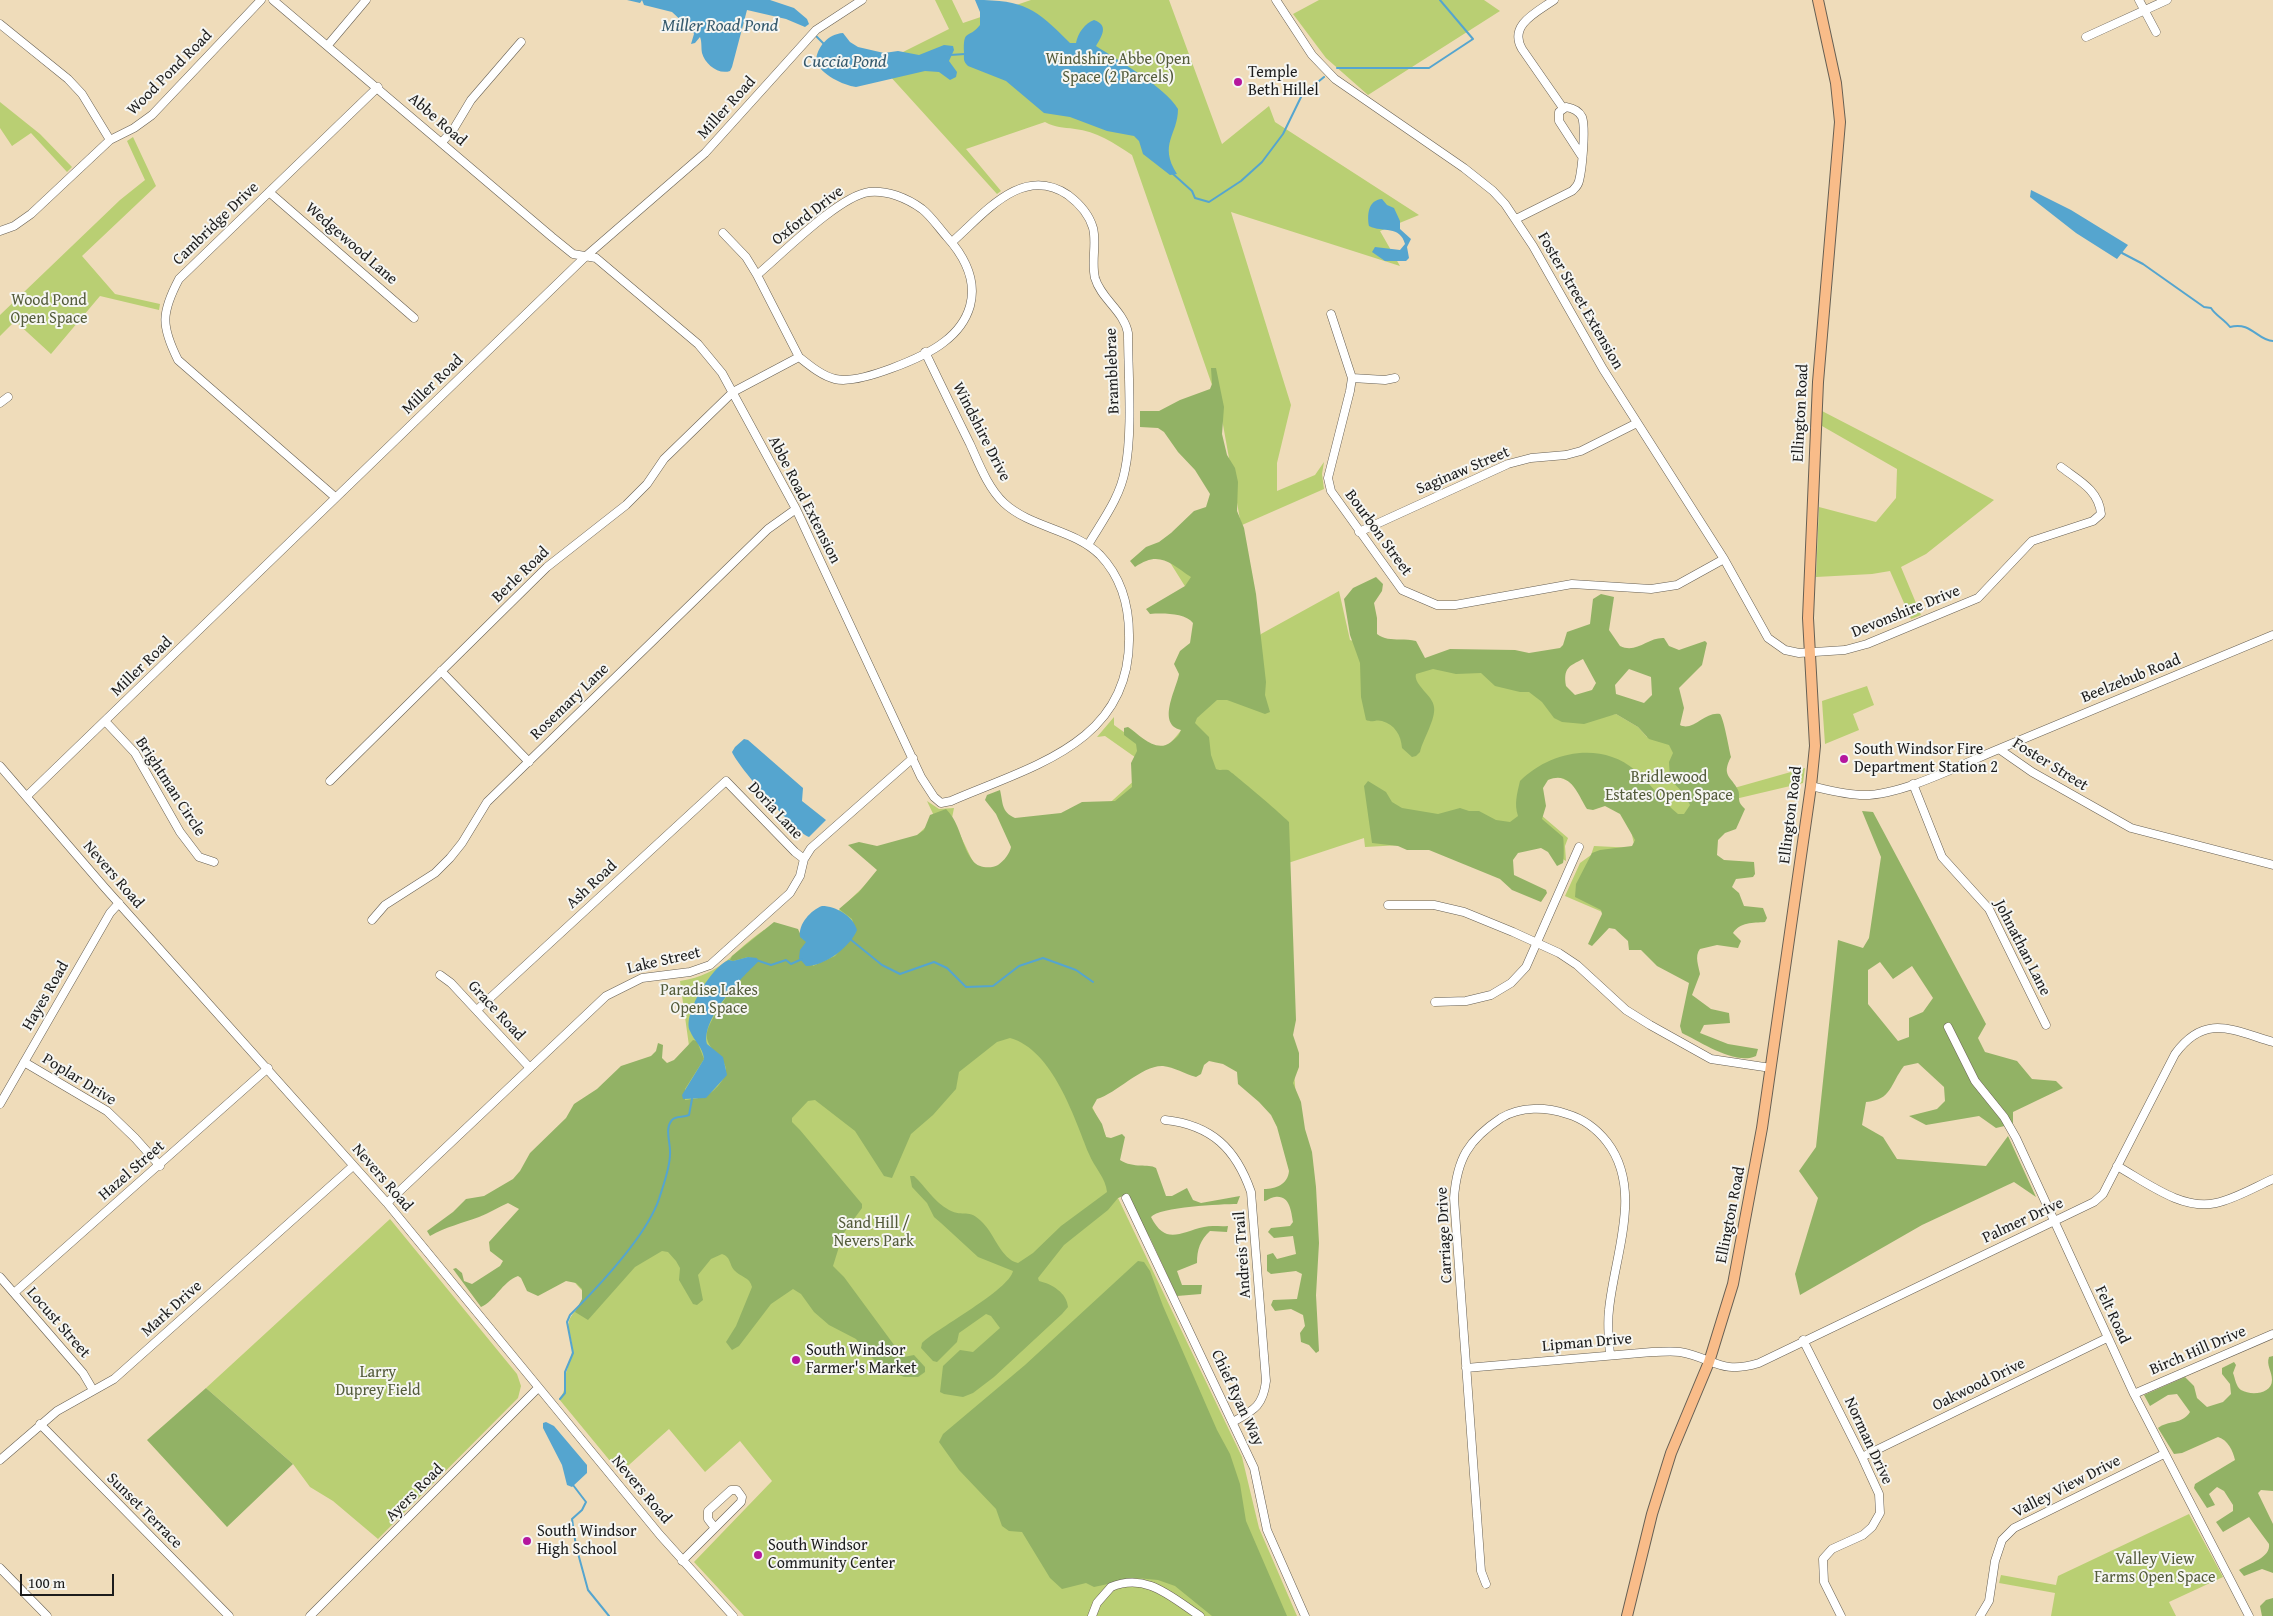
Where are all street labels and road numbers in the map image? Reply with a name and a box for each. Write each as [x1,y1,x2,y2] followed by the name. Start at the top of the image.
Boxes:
[123,26,217,120] street label: Wood Pond Road
[694,73,760,143] street label: Miller Road
[404,90,470,150] street label: Abbe Road
[169,178,263,270] street label: Cambridge Drive
[768,182,848,250] street label: Oxford Drive
[301,199,401,289] street label: Wedgewood Lane
[1533,229,1627,373] street label: Foster Street Extension
[1102,328,1124,414] street label: Bramblebrae
[398,351,468,419] street label: Miller Road
[1789,363,1813,463] street label: Ellington Road
[948,379,1014,485] street label: Windshire Drive
[764,433,844,567] street label: Abbe Road Extension
[1413,443,1513,499] street label: Saginaw Street
[1340,486,1416,580] street label: Bourbon Street
[488,543,554,607] street label: Berle Road
[1849,582,1963,642] street label: Devonshire Drive
[107,633,177,701] street label: Miller Road
[2079,650,2183,708] street label: Beelzebub Road
[527,660,613,744] street label: Rosemary Lane
[131,734,209,840] street label: Brightman Circle
[2009,734,2091,796] street label: Foster Street
[1775,765,1807,865] street label: Ellington Road
[743,778,807,844] street label: Doria Lane
[79,837,147,913] street label: Nevers Road
[563,857,621,913] street label: Ash Road
[1990,897,2054,999] street label: Johnathan Lane
[625,943,703,979] street label: Lake Street
[19,958,73,1034] street label: Hayes Road
[463,977,529,1045] street label: Grace Road
[39,1050,119,1110] street label: Poplar Drive
[95,1137,169,1205] street label: Hazel Street
[348,1140,416,1216] street label: Nevers Road
[1712,1165,1750,1265] street label: Ellington Road
[1433,1186,1457,1284] street label: Carriage Drive
[1979,1194,2067,1248] street label: Palmer Drive
[1230,1211,1256,1299] street label: Andreis Trail
[138,1277,206,1341] street label: Mark Drive
[2090,1283,2134,1347] street label: Felt Road
[22,1284,94,1362] street label: Locust Street
[2147,1322,2249,1380] street label: Birch Hill Drive
[1541,1330,1633,1356] street label: Lipman Drive
[1206,1347,1268,1449] street label: Chief Ryan Way
[1929,1354,2029,1416] street label: Oakwood Drive
[1839,1394,1897,1488] street label: Norman Drive
[607,1452,675,1528] street label: Nevers Road
[2010,1452,2124,1522] street label: Valley View Drive
[382,1460,448,1526] street label: Ayers Road
[102,1469,186,1553] street label: Sunset Terrace

